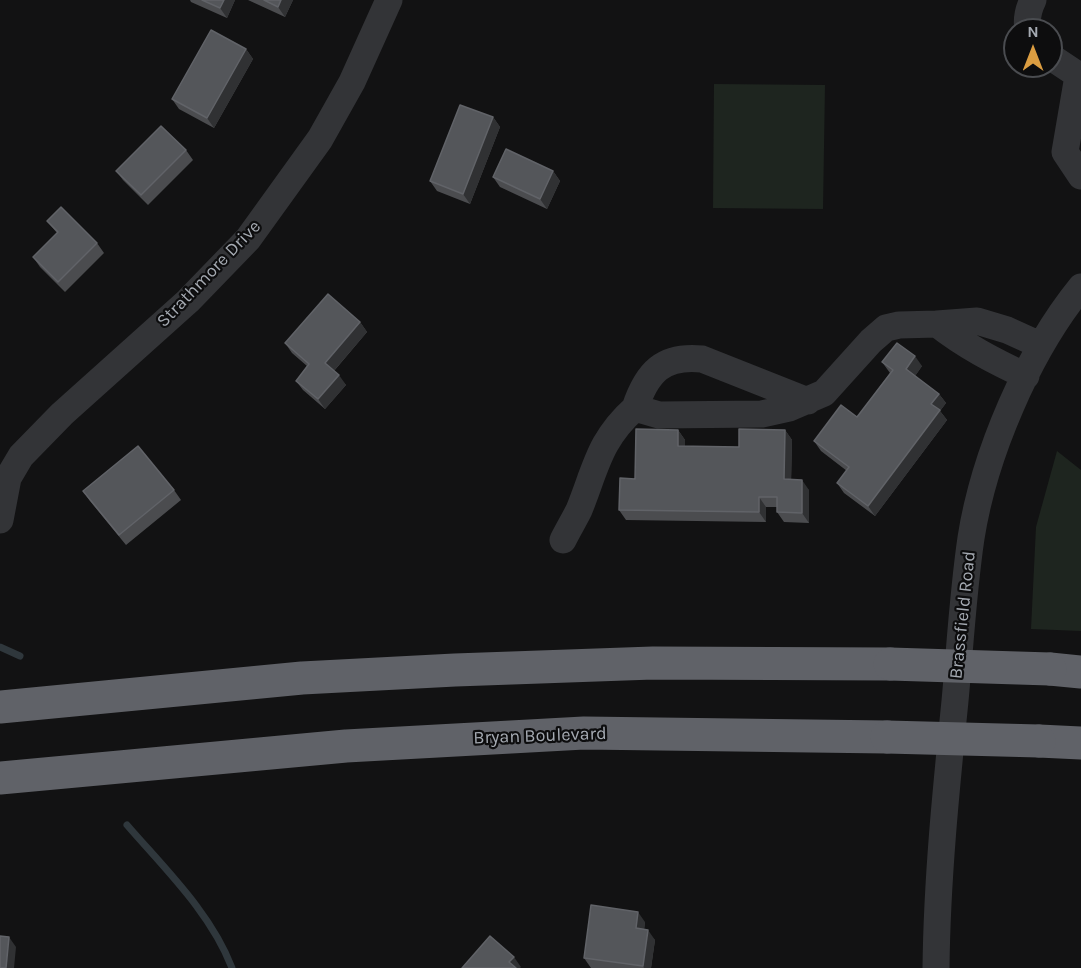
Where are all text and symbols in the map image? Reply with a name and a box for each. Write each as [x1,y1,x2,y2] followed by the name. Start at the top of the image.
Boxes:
[1003,18,1063,78] north arrow
[1027,22,1039,41] text: N
[152,216,266,332] street label: Strathmore Drive
[946,550,980,680] street label: Brassfield Road
[473,723,607,749] street label: Bryan Boulevard

